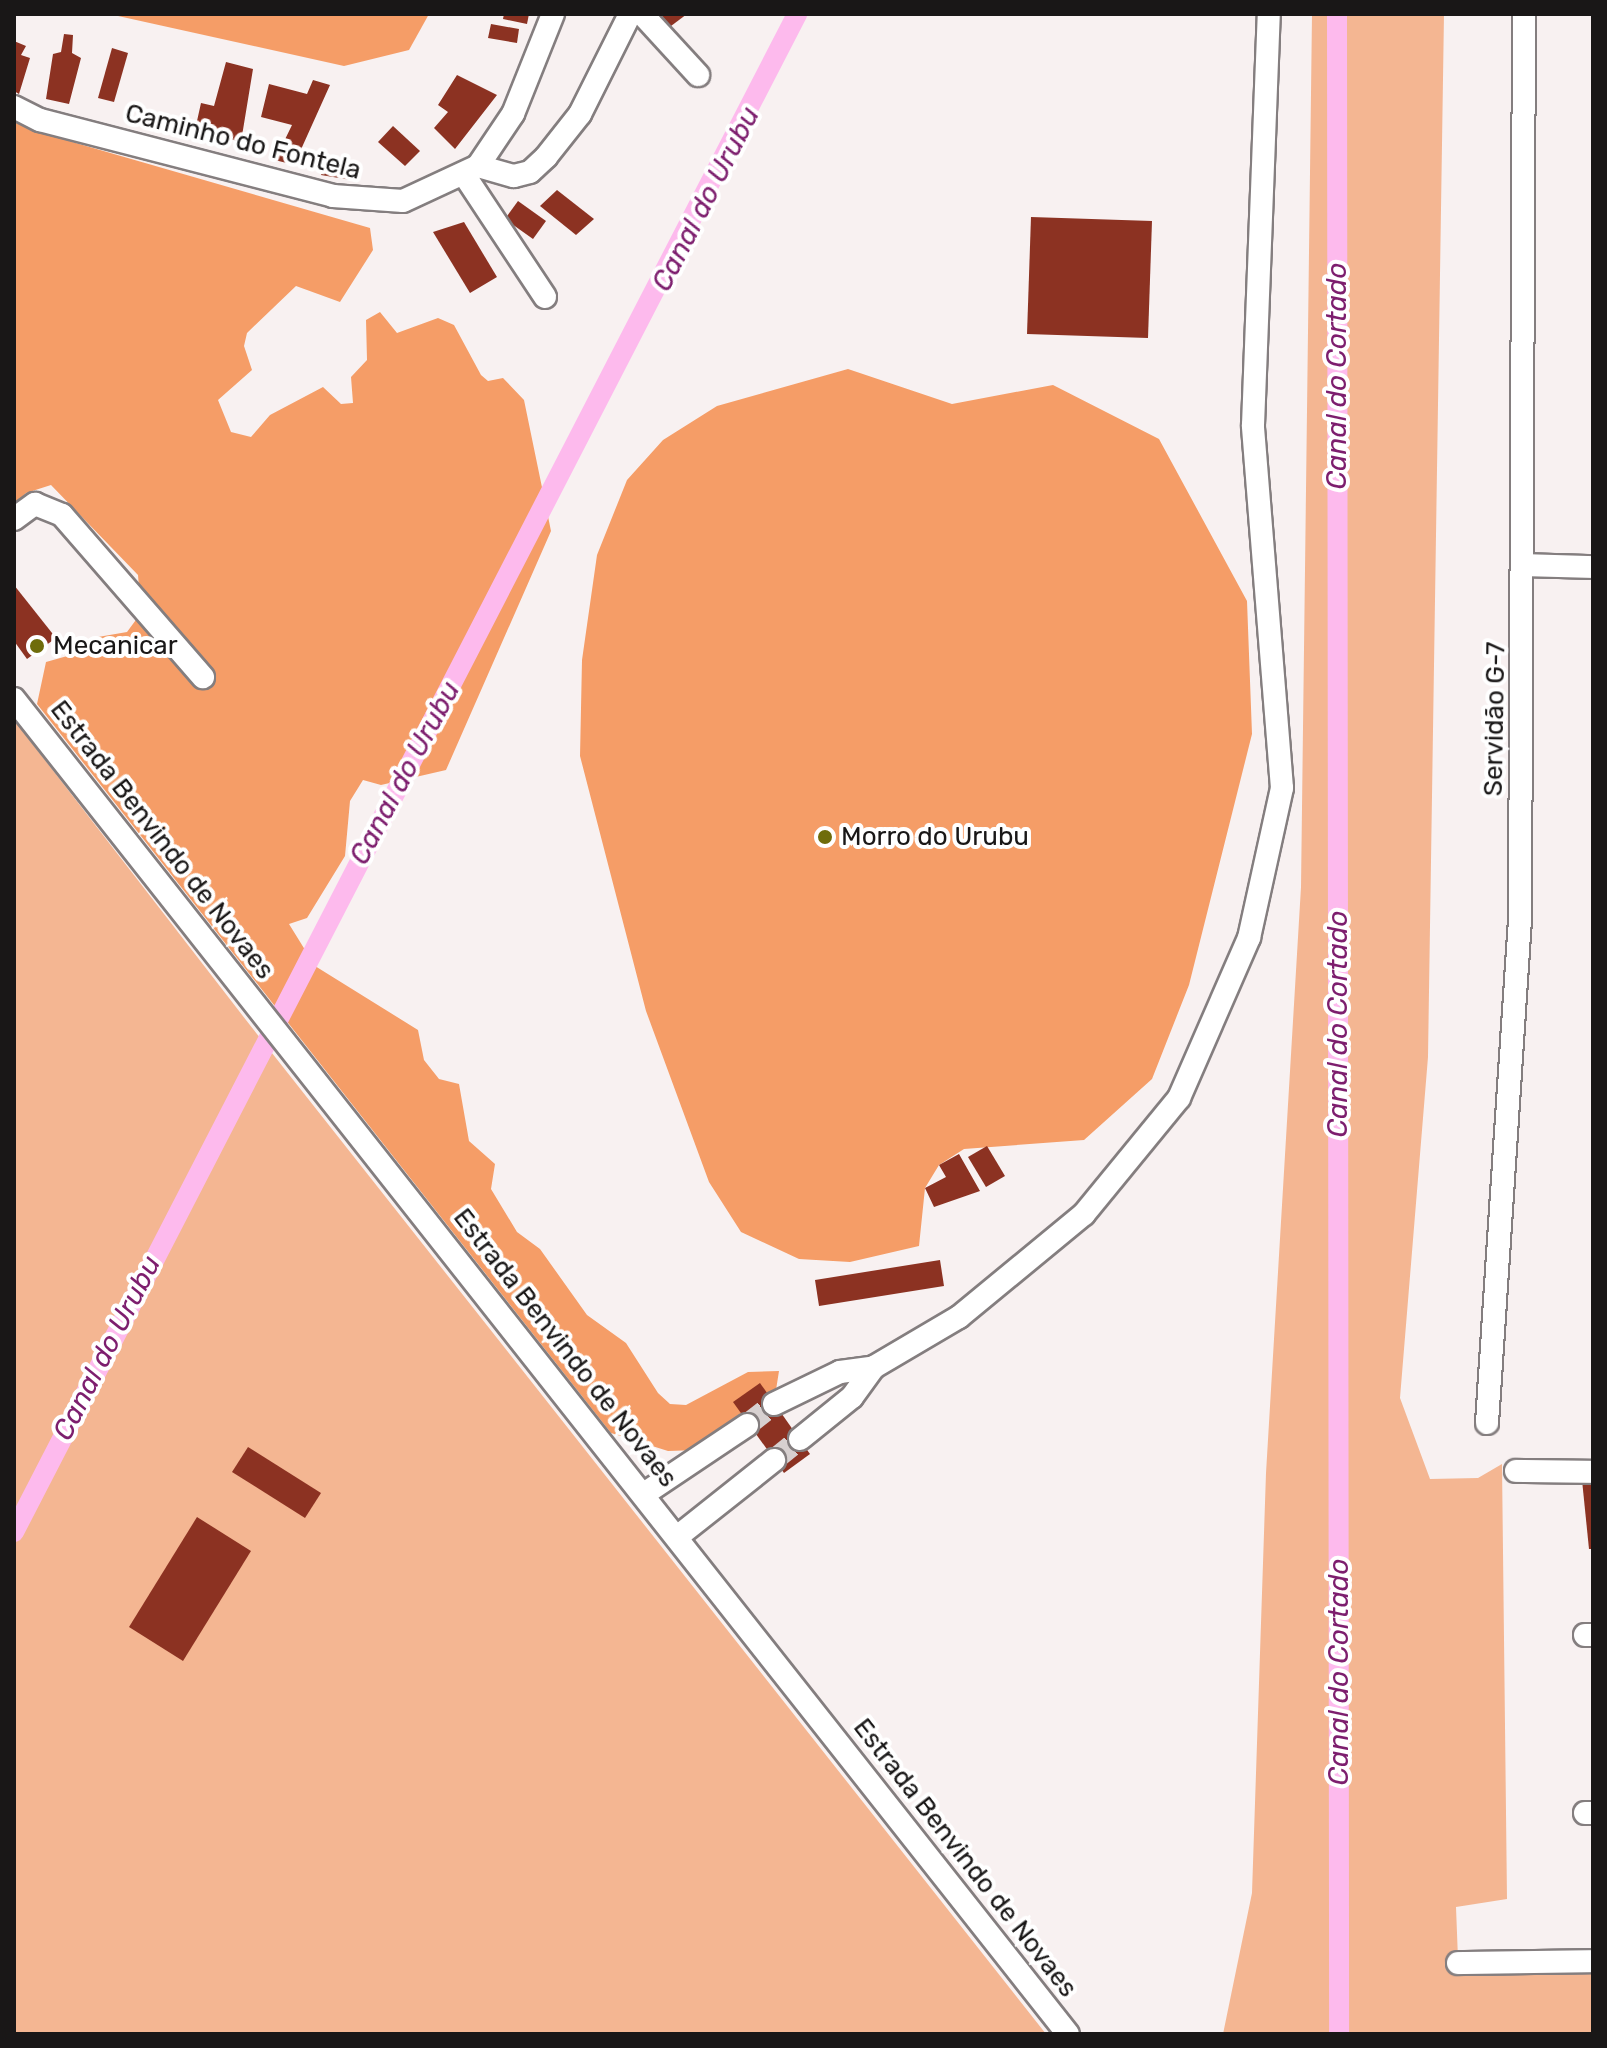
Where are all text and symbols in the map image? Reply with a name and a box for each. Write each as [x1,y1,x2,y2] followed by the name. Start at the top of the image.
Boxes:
[122,98,364,186] street label: Caminho do Fontela
[645,101,767,297] water label: Canal do Urubu
[1320,262,1354,490] water label: Canal do Cortado
[53,630,178,662] place label: Mecanicar
[28,637,46,655] marker: Mecanicar
[1478,641,1512,797] street label: Servidão G-7
[343,676,467,870] water label: Canal do Urubu
[44,695,280,985] street label: Estrada Benvindo de Novaes
[841,821,1029,853] place label: Morro do Urubu
[816,828,834,846] marker: Morro do Urubu
[1321,910,1355,1138] water label: Canal do Cortado
[447,1203,683,1493] street label: Estrada Benvindo de Novaes
[46,1250,168,1446] water label: Canal do Urubu
[1322,1558,1356,1786] water label: Canal do Cortado
[847,1713,1083,2003] street label: Estrada Benvindo de Novaes

